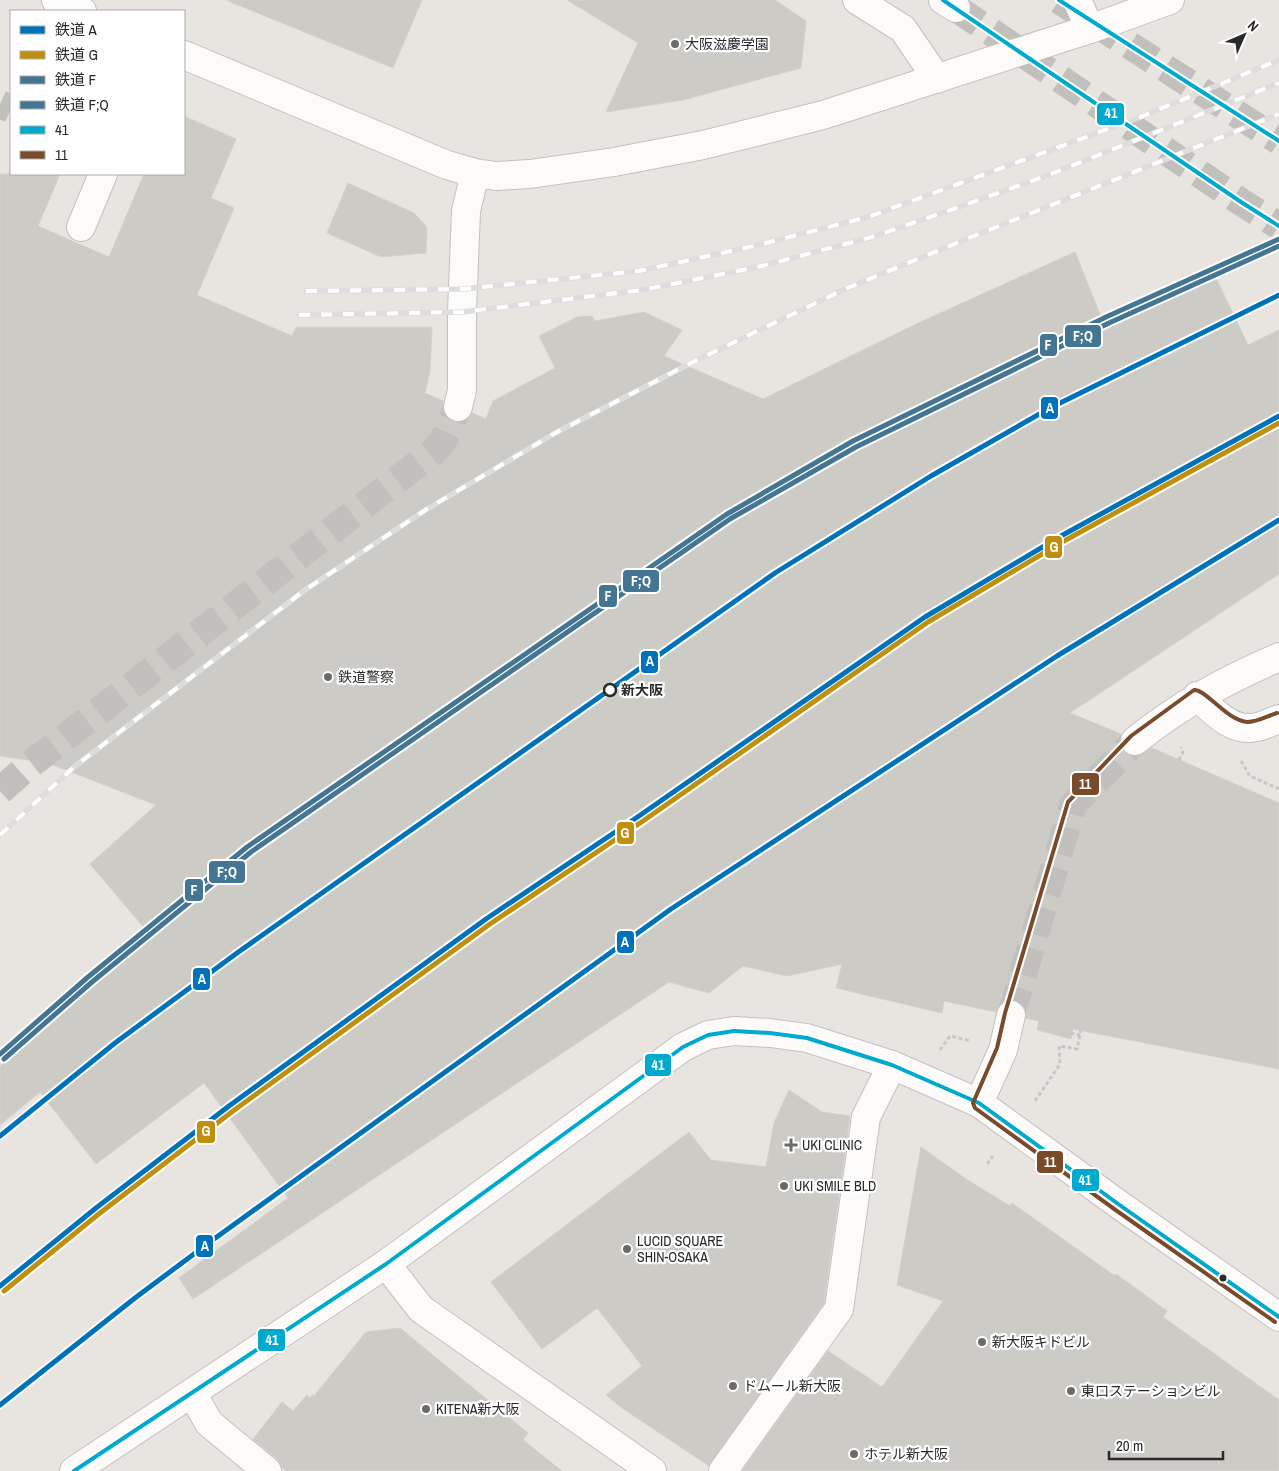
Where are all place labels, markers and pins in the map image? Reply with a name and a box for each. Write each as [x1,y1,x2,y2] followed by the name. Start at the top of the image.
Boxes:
[685,35,769,53] place label: 大阪滋慶学園
[669,38,681,50] marker: 大阪滋慶学園
[338,668,394,686] place label: 鉄道警察
[322,671,334,683] marker: 鉄道警察
[621,681,663,699] place label: 新大阪
[603,683,617,697] marker: 新大阪
[802,1136,862,1154] place label: UKI CLINIC
[784,1138,798,1152] marker: UKI CLINIC
[794,1177,876,1195] place label: UKI SMILE BLD
[778,1180,790,1192] marker: UKI SMILE BLD
[637,1232,723,1266] place label: LUCID SQUARE SHIN-OSAKA
[621,1243,633,1255] marker: LUCID SQUARE SHIN-OSAKA
[1218,1273,1228,1283] unlabelled marker
[992,1333,1090,1351] place label: 新大阪キドビル
[976,1336,988,1348] marker: 新大阪キドビル
[743,1377,841,1395] place label: ドムール新大阪
[727,1380,739,1392] marker: ドムール新大阪
[1081,1382,1221,1400] place label: 東口ステーションビル
[1065,1385,1077,1397] marker: 東口ステーションビル
[436,1400,519,1418] place label: KITENA新大阪
[420,1403,432,1415] marker: KITENA新大阪
[864,1445,948,1463] place label: ホテル新大阪
[848,1448,860,1460] marker: ホテル新大阪

